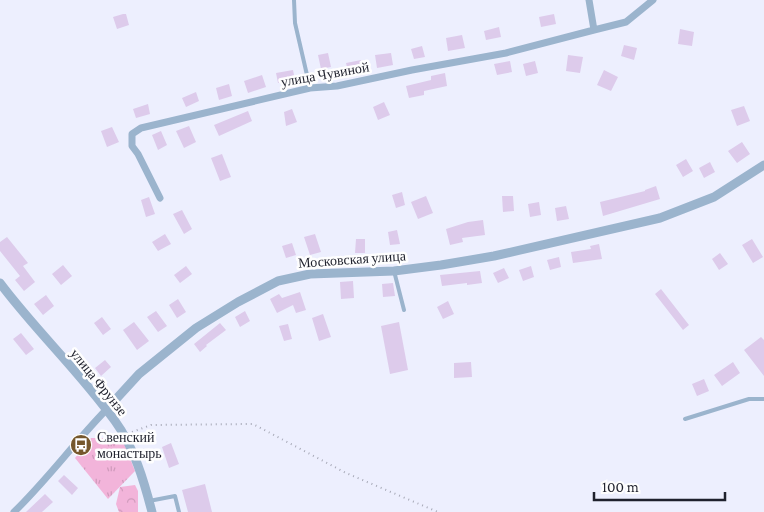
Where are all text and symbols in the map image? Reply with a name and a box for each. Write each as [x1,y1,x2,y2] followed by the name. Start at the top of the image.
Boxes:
[280,58,371,90] street label: улица Чувиной
[298,247,407,271] street label: Московская улица
[67,345,131,419] street label: улица Фрунзе
[97,429,162,461] place label: Свенский монастырь
[69,433,93,457] bus stop icon: Свенский монастырь
[594,470,725,502] scale bar
[602,479,639,495] text: 100 m

